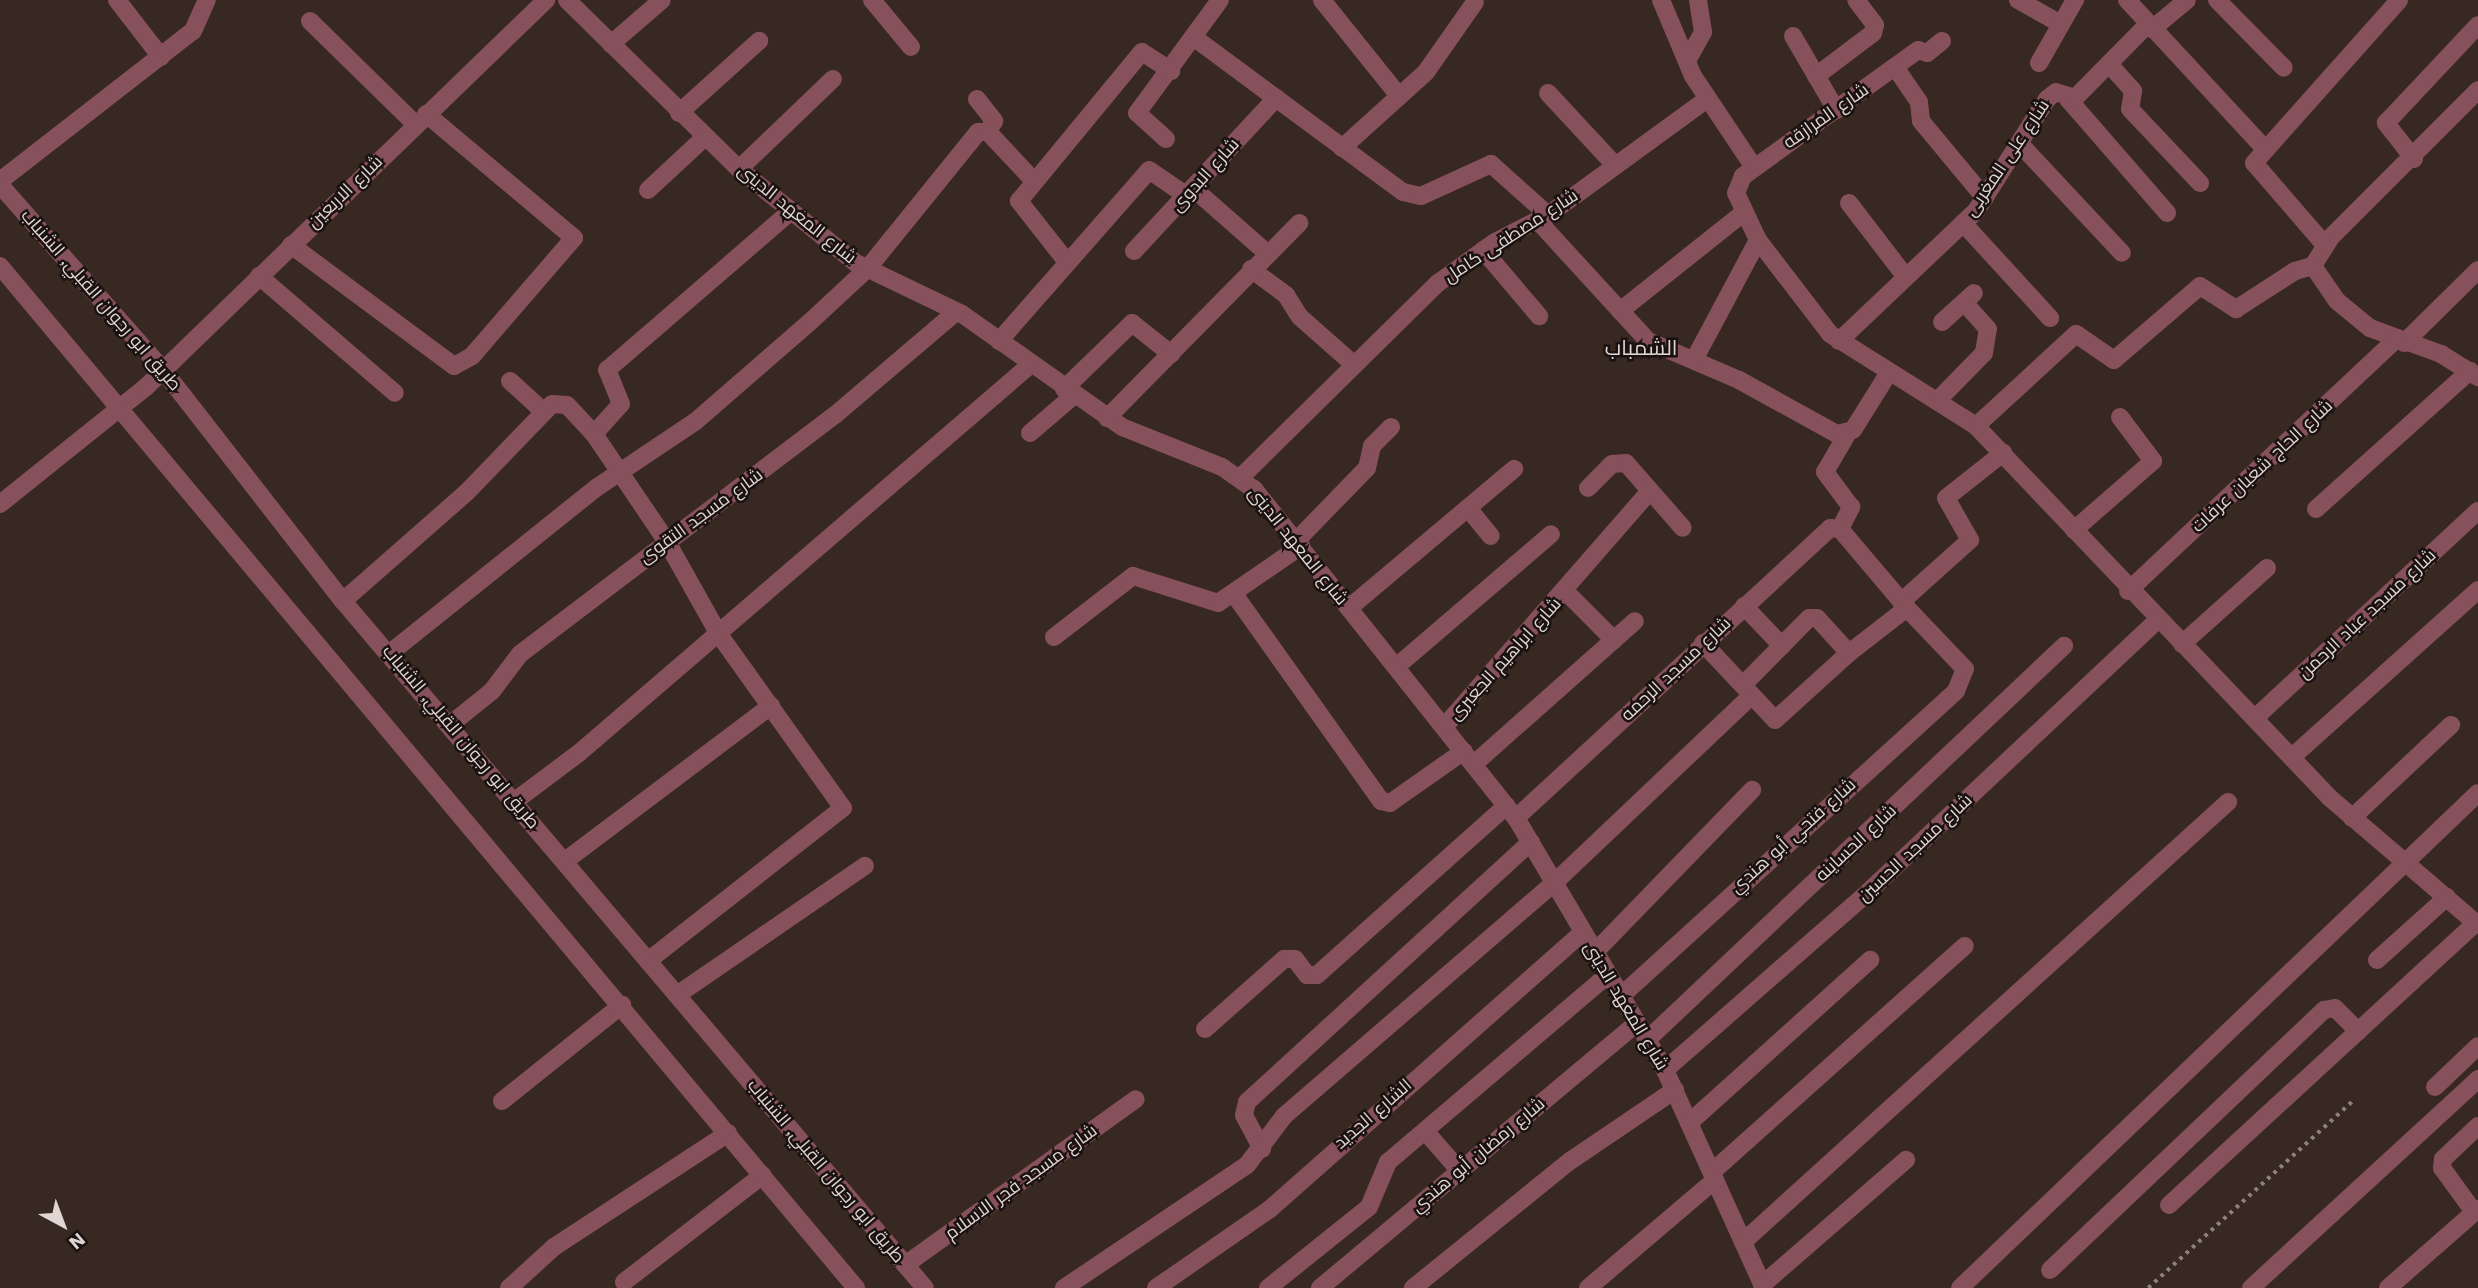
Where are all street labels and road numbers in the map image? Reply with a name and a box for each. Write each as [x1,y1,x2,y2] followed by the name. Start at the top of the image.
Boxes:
[1779,79,1873,153] street label: شارع المرازقه
[1960,95,2054,221] street label: شارع على المغربى
[1166,134,1244,216] street label: شارع البدوى
[303,151,387,233] street label: شارع الاربعين
[733,160,861,268] street label: شارع المعهد الدينى
[1440,185,1582,287] street label: شارع مصطفى كامل
[16,205,186,395] street label: طريق ابو رجوان القبلي, الشنباب
[2187,395,2337,537] street label: شارع الحاج شعبان عرفات
[635,464,767,568] street label: شارع مسجد التقوى
[1244,482,1352,610] street label: شارع المعهد الدينى
[2294,544,2440,684] street label: شارع مسجد عباد الرحمن
[1444,593,1566,725] street label: شارع ابراهيم الجعبرى
[1617,613,1735,725] street label: شارع مسجد الرحمه
[378,641,544,833] street label: طريق ابو رجوان القبلي, الشنباب
[1726,774,1860,898] street label: شارع فتحي أبو هندي
[1853,789,1977,907] street label: شارع مسجد الحسين
[1811,800,1901,886] street label: شارع الحساينه
[1579,938,1673,1074] street label: شارع المعهد الدينى
[1330,1074,1416,1154] street label: الشارع الجديد
[743,1075,909,1267] street label: طريق ابو رجوان القبلي, الشنباب
[1407,1093,1549,1217] street label: شارع رمضان أبو هندي
[941,1120,1101,1244] street label: شارع مسجد فجر الاسلام

